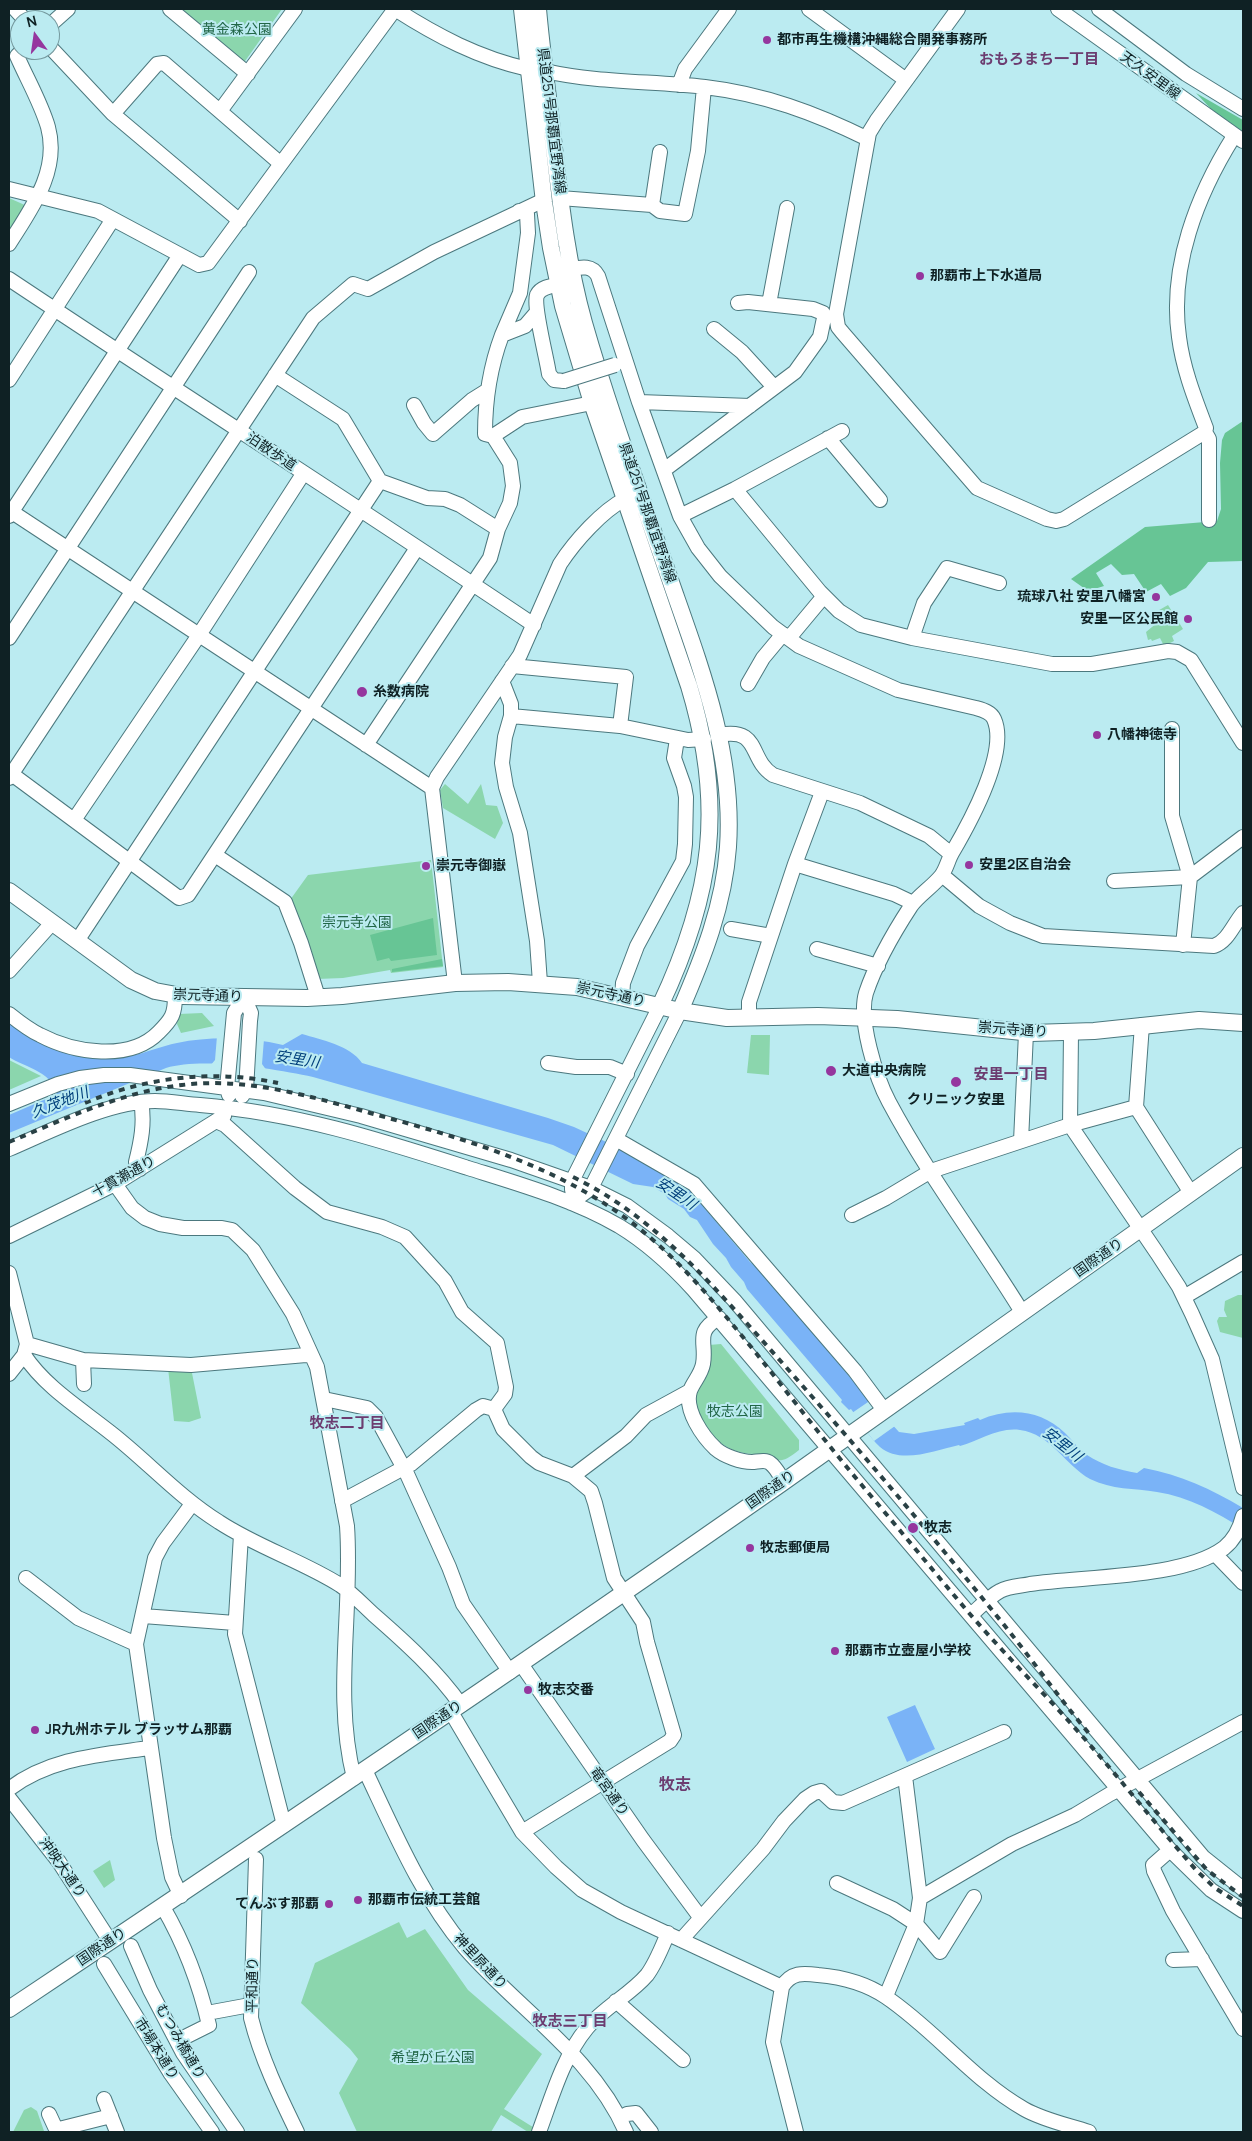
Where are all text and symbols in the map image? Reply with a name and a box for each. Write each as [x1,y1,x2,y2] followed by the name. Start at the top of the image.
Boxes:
[10,10,60,60] north arrow
[24,10,39,31] text: N
[202,22,272,38] park label: 黄金森公園
[777,32,987,48] place label: 都市再生機構沖縄総合開発事務所
[761,34,773,46] marker: 都市再生機構沖縄総合開発事務所
[534,47,568,195] street label: 県道251号那覇宜野湾線
[1117,49,1183,103] street label: 天久安里線
[979,51,1099,69] district label: おもろまち一丁目
[930,268,1042,284] place label: 那覇市上下水道局
[914,270,926,282] marker: 那覇市上下水道局
[243,429,299,475] street label: 泊散歩道
[615,441,679,585] street label: 県道251号那覇宜野湾線
[1017,589,1146,605] place label: 琉球八社 安里八幡宮
[1150,591,1162,603] marker: 琉球八社 安里八幡宮
[1080,611,1178,627] place label: 安里一区公民館
[1182,613,1194,625] marker: 安里一区公民館
[373,684,429,700] place label: 糸数病院
[355,685,369,699] marker: 糸数病院
[1107,727,1177,743] place label: 八幡神徳寺
[1091,729,1103,741] marker: 八幡神徳寺
[979,857,1071,873] place label: 安里2区自治会
[436,858,506,874] place label: 崇元寺御嶽
[963,859,975,871] marker: 安里2区自治会
[420,860,432,872] marker: 崇元寺御嶽
[322,915,392,931] park label: 崇元寺公園
[575,980,647,1010] street label: 崇元寺通り
[173,986,243,1006] street label: 崇元寺通り
[977,1019,1049,1041] street label: 崇元寺通り
[273,1048,321,1072] water label: 安里川
[842,1063,926,1079] place label: 大道中央病院
[824,1064,838,1078] marker: 大道中央病院
[974,1066,1048,1084] district label: 安里一丁目
[949,1075,963,1089] marker: クリニック安里
[29,1084,91,1122] water label: 久茂地川
[907,1092,1005,1108] place label: クリニック安里
[89,1153,159,1201] street label: 十貫瀬通り
[652,1174,700,1214] water label: 安里川
[1071,1235,1127,1281] street label: 国際通り
[707,1404,763,1420] park label: 牧志公園
[310,1415,384,1433] district label: 牧志二丁目
[1039,1424,1085,1466] water label: 安里川
[743,1467,799,1513] street label: 国際通り
[924,1520,952,1536] place label: 牧志
[906,1521,920,1535] marker: 牧志
[760,1540,830,1556] place label: 牧志郵便局
[744,1542,756,1554] marker: 牧志郵便局
[845,1643,971,1659] place label: 那覇市立壺屋小学校
[829,1645,841,1657] marker: 那覇市立壺屋小学校
[538,1682,594,1698] place label: 牧志交番
[522,1684,534,1696] marker: 牧志交番
[410,1697,466,1743] street label: 国際通り
[45,1722,232,1738] place label: JR九州ホテル ブラッサム那覇
[29,1724,41,1736] marker: JR九州ホテル ブラッサム那覇
[586,1764,632,1820] street label: 竜宮通り
[659,1776,691,1796] district label: 牧志
[35,1835,89,1901] street label: 沖映大通り
[368,1892,480,1908] place label: 那覇市伝統工芸館
[352,1894,364,1906] marker: 那覇市伝統工芸館
[235,1896,319,1912] place label: てんぶす那覇
[323,1898,335,1910] marker: てんぶす那覇
[74,1924,130,1970] street label: 国際通り
[450,1931,510,1993] street label: 神里原通り
[244,1957,262,2013] street label: 平和通り
[152,2001,208,2083] street label: むつみ橋通り
[533,2013,607,2031] district label: 牧志三丁目
[130,2015,182,2083] street label: 市場本通り
[391,2050,475,2066] park label: 希望が丘公園

